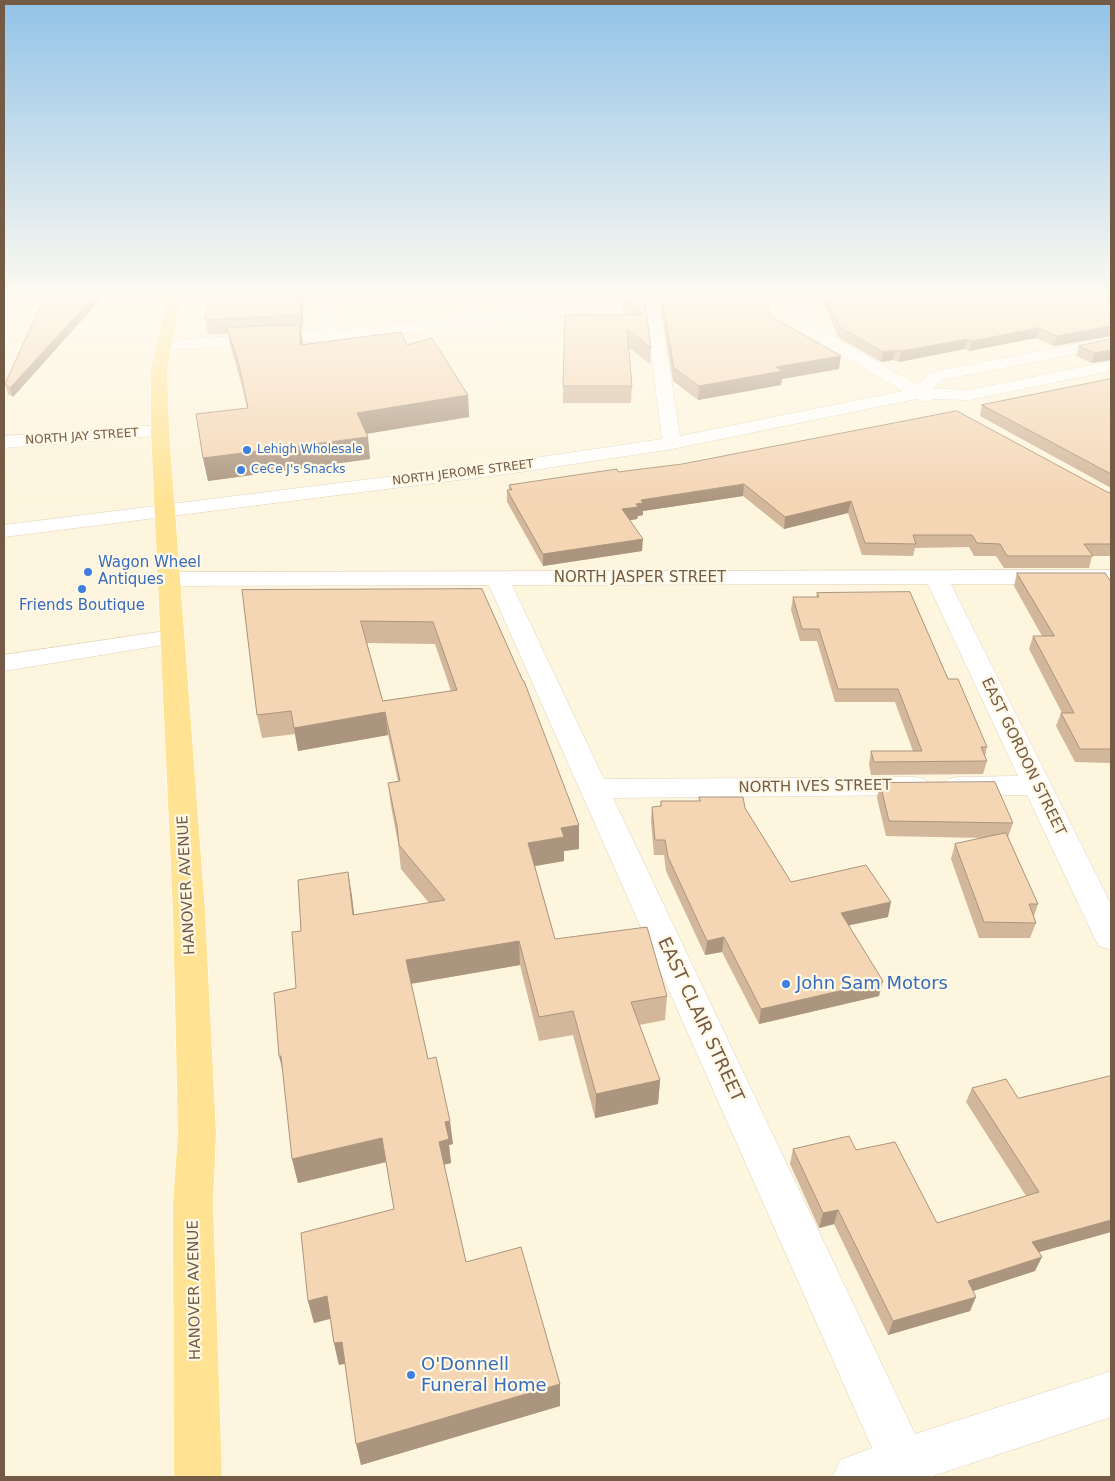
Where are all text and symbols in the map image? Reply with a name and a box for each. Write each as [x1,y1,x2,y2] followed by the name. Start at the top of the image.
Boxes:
[25,426,139,448] street label: NORTH JAY STREET
[257,443,363,457] place label: Lehigh Wholesale
[241,444,253,456] marker: Lehigh Wholesale
[391,457,535,489] street label: NORTH JEROME STREET
[251,463,346,477] place label: CeCe J's Snacks
[235,464,247,476] marker: CeCe J's Snacks
[98,554,201,589] place label: Wagon Wheel Antiques
[82,566,94,578] marker: Wagon Wheel Antiques
[554,569,726,587] street label: NORTH JASPER STREET
[76,583,88,595] marker: Friends Boutique
[19,597,145,615] place label: Friends Boutique
[977,675,1069,839] street label: EAST GORDON STREET
[738,777,892,797] street label: NORTH IVES STREET
[174,815,200,955] street label: HANOVER AVENUE
[652,934,748,1106] street label: EAST CLAIR STREET
[796,973,948,995] place label: John Sam Motors
[780,978,792,990] marker: John Sam Motors
[185,1220,205,1360] street label: HANOVER AVENUE
[421,1354,547,1396] place label: O'Donnell Funeral Home
[405,1369,417,1381] marker: O'Donnell Funeral Home

